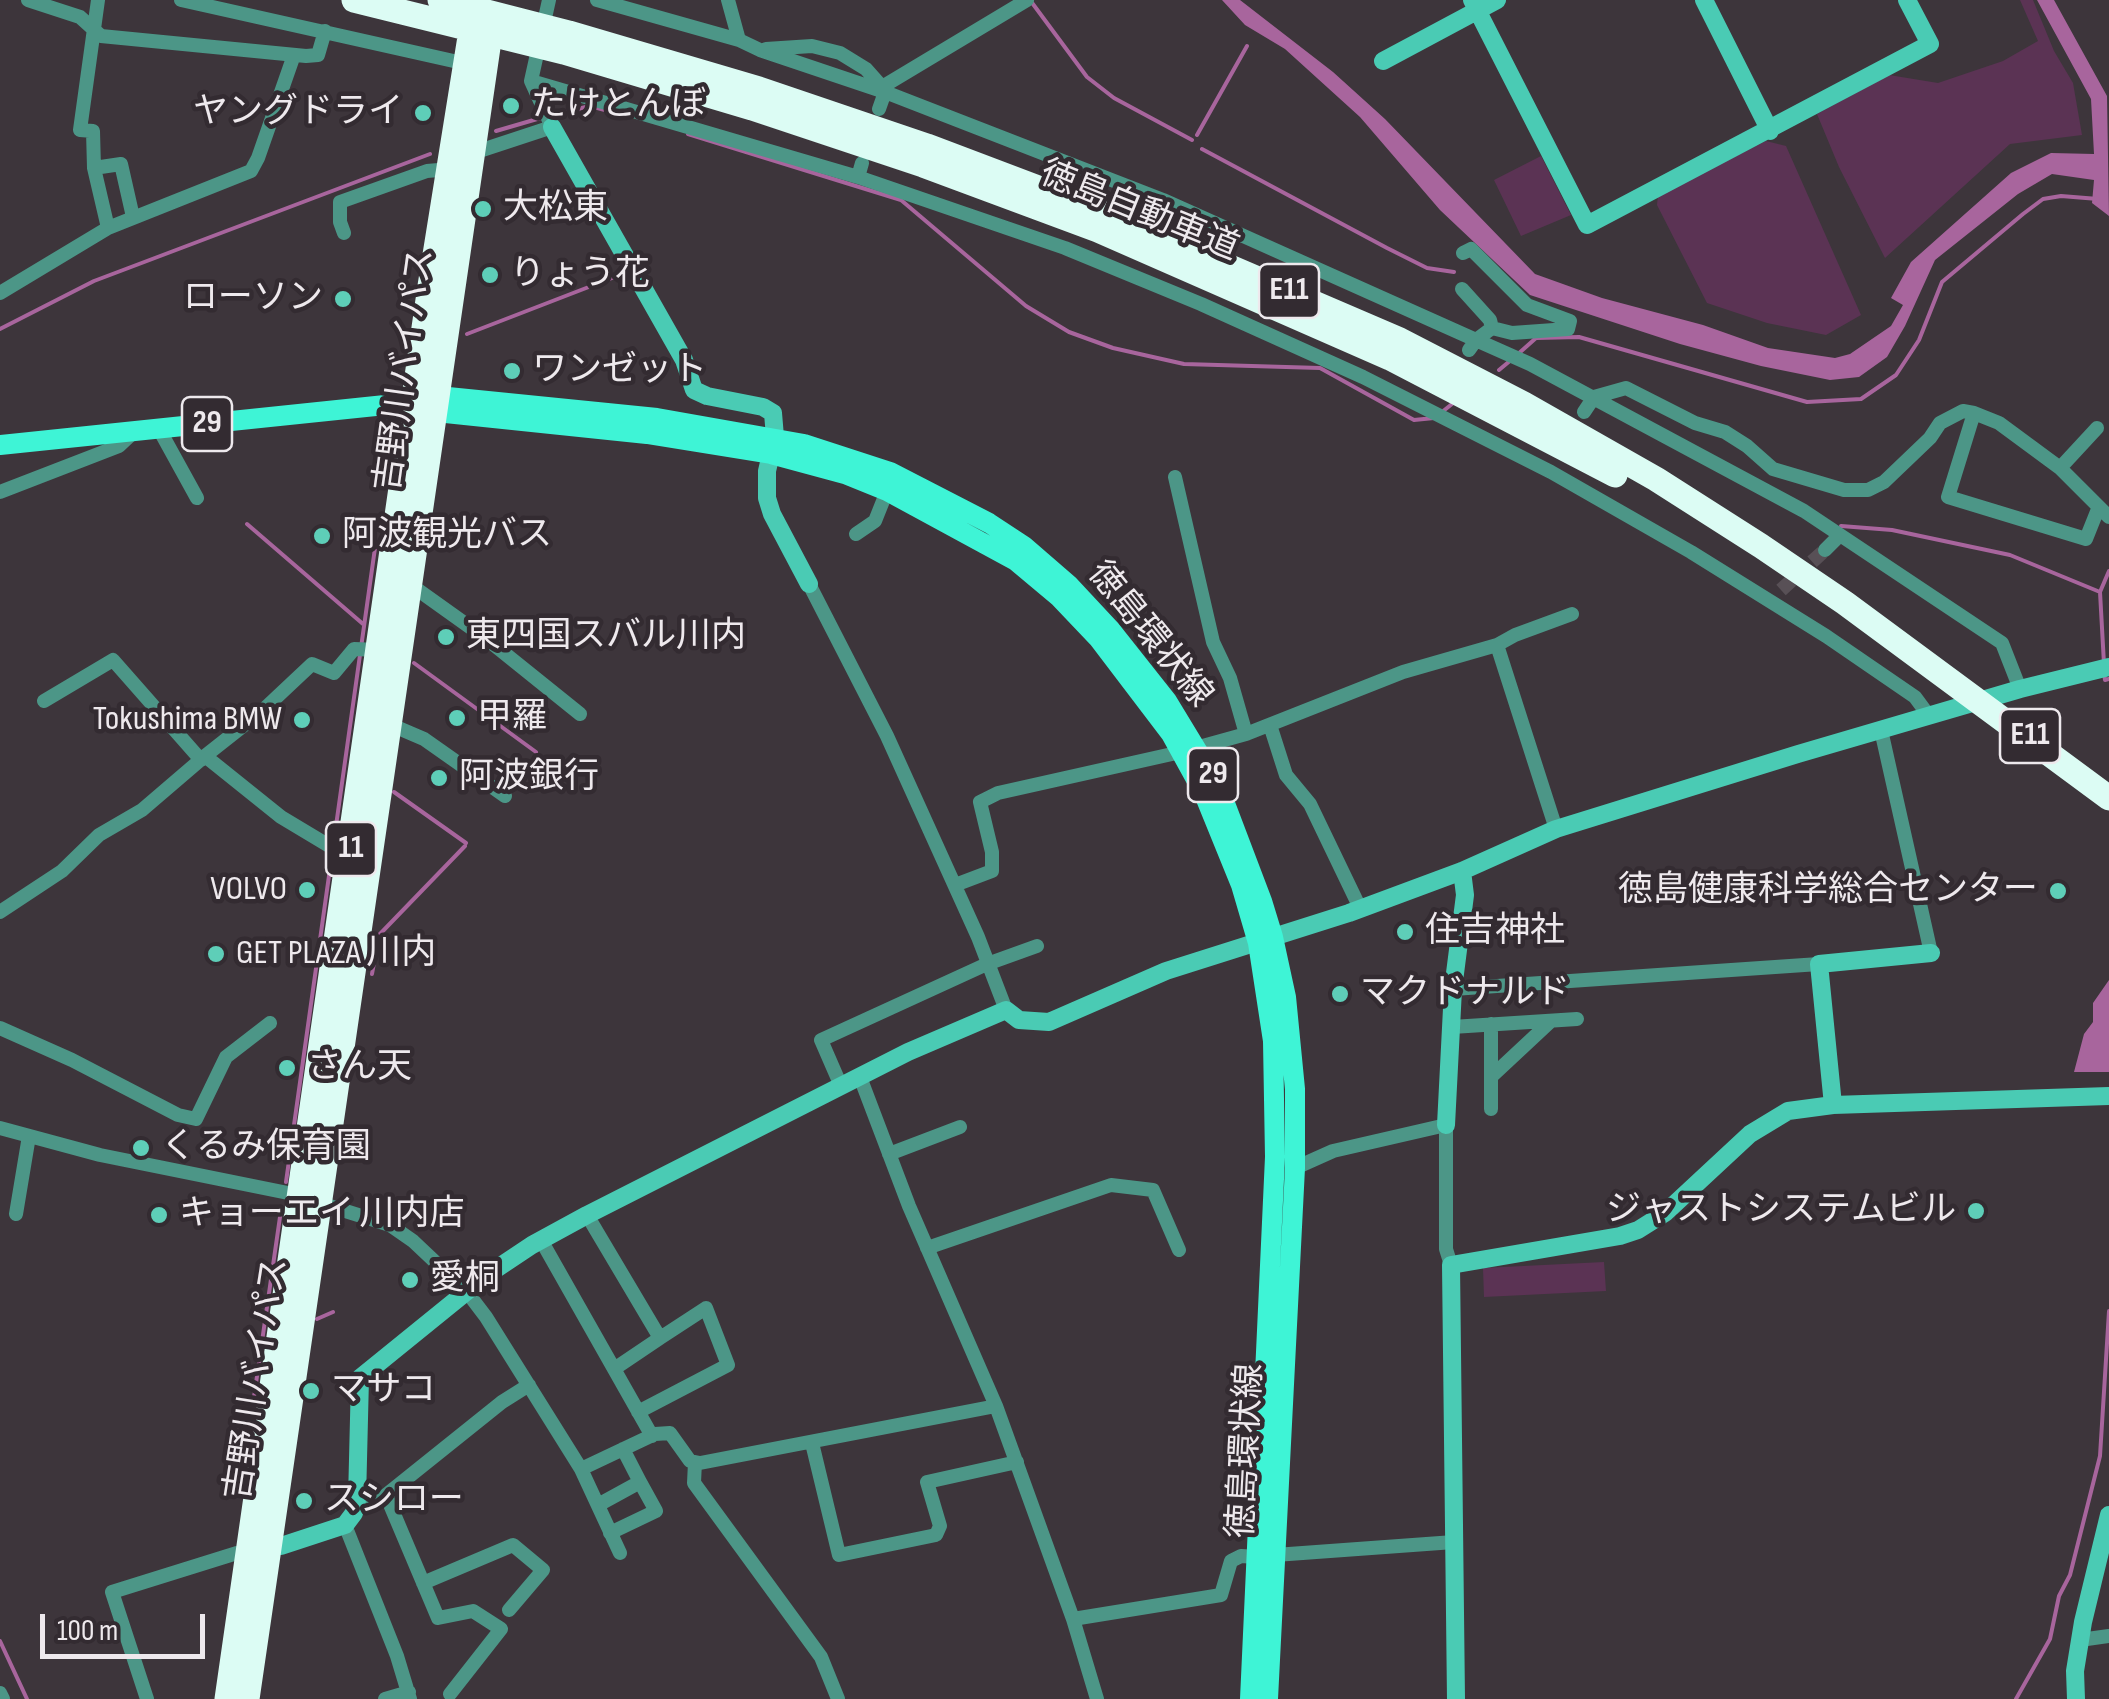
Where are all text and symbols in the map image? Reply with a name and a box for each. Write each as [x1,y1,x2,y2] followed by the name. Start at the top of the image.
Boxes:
[531,85,706,127] place label: たけとんぼ
[193,92,403,134] place label: ヤングドライ
[500,95,522,117] marker: たけとんぼ
[412,102,434,124] marker: ヤングドライ
[1034,153,1244,271] street label: 徳島自動車道
[503,188,608,230] place label: 大松東
[472,198,494,220] marker: 大松東
[368,246,444,494] street label: 吉野川バイパス
[510,254,650,296] place label: りょう花
[479,264,501,286] marker: りょう花
[1259,264,1319,318] road number: E11
[183,278,323,320] place label: ローソン
[332,288,354,310] marker: ローソン
[532,350,707,392] place label: ワンゼット
[501,360,523,382] marker: ワンゼット
[182,397,232,451] road number: 29
[342,515,552,557] place label: 阿波観光バス
[311,525,333,547] marker: 阿波観光バス
[1078,554,1220,716] street label: 徳島環状線
[466,616,746,658] place label: 東四国スバル川内
[435,626,457,648] marker: 東四国スバル川内
[477,697,547,739] place label: 甲羅
[93,699,282,741] place label: Tokushima BMW
[446,707,468,729] marker: 甲羅
[291,709,313,731] marker: Tokushima BMW
[2000,709,2060,763] road number: E11
[1188,748,1238,802] road number: 29
[459,757,599,799] place label: 阿波銀行
[428,767,450,789] marker: 阿波銀行
[326,822,376,876] road number: 11
[210,869,287,911] place label: VOLVO
[1618,870,2038,912] place label: 徳島健康科学総合センター
[296,879,318,901] marker: VOLVO
[2047,880,2069,902] marker: 徳島健康科学総合センター
[1425,911,1565,953] place label: 住吉神社
[1394,921,1416,943] marker: 住吉神社
[236,933,436,975] place label: GET PLAZA 川内
[205,943,227,965] marker: GET PLAZA 川内
[1360,973,1570,1015] place label: マクドナルド
[1329,983,1351,1005] marker: マクドナルド
[307,1047,412,1089] place label: さん天
[276,1057,298,1079] marker: さん天
[161,1127,371,1169] place label: くるみ保育園
[130,1137,152,1159] marker: くるみ保育園
[1606,1190,1956,1232] place label: ジャストシステムビル
[179,1194,465,1236] place label: キョーエイ 川内店
[1965,1200,1987,1222] marker: ジャストシステムビル
[148,1204,170,1226] marker: キョーエイ 川内店
[218,1255,298,1503] street label: 吉野川バイパス
[430,1259,500,1301] place label: 愛桐
[399,1269,421,1291] marker: 愛桐
[1221,1363,1273,1539] street label: 徳島環状線
[331,1370,436,1412] place label: マサコ
[300,1380,322,1402] marker: マサコ
[324,1480,464,1522] place label: スシロー
[293,1490,315,1512] marker: スシロー
[45,1594,210,1656] scale bar
[57,1613,118,1649] text: 100 m

